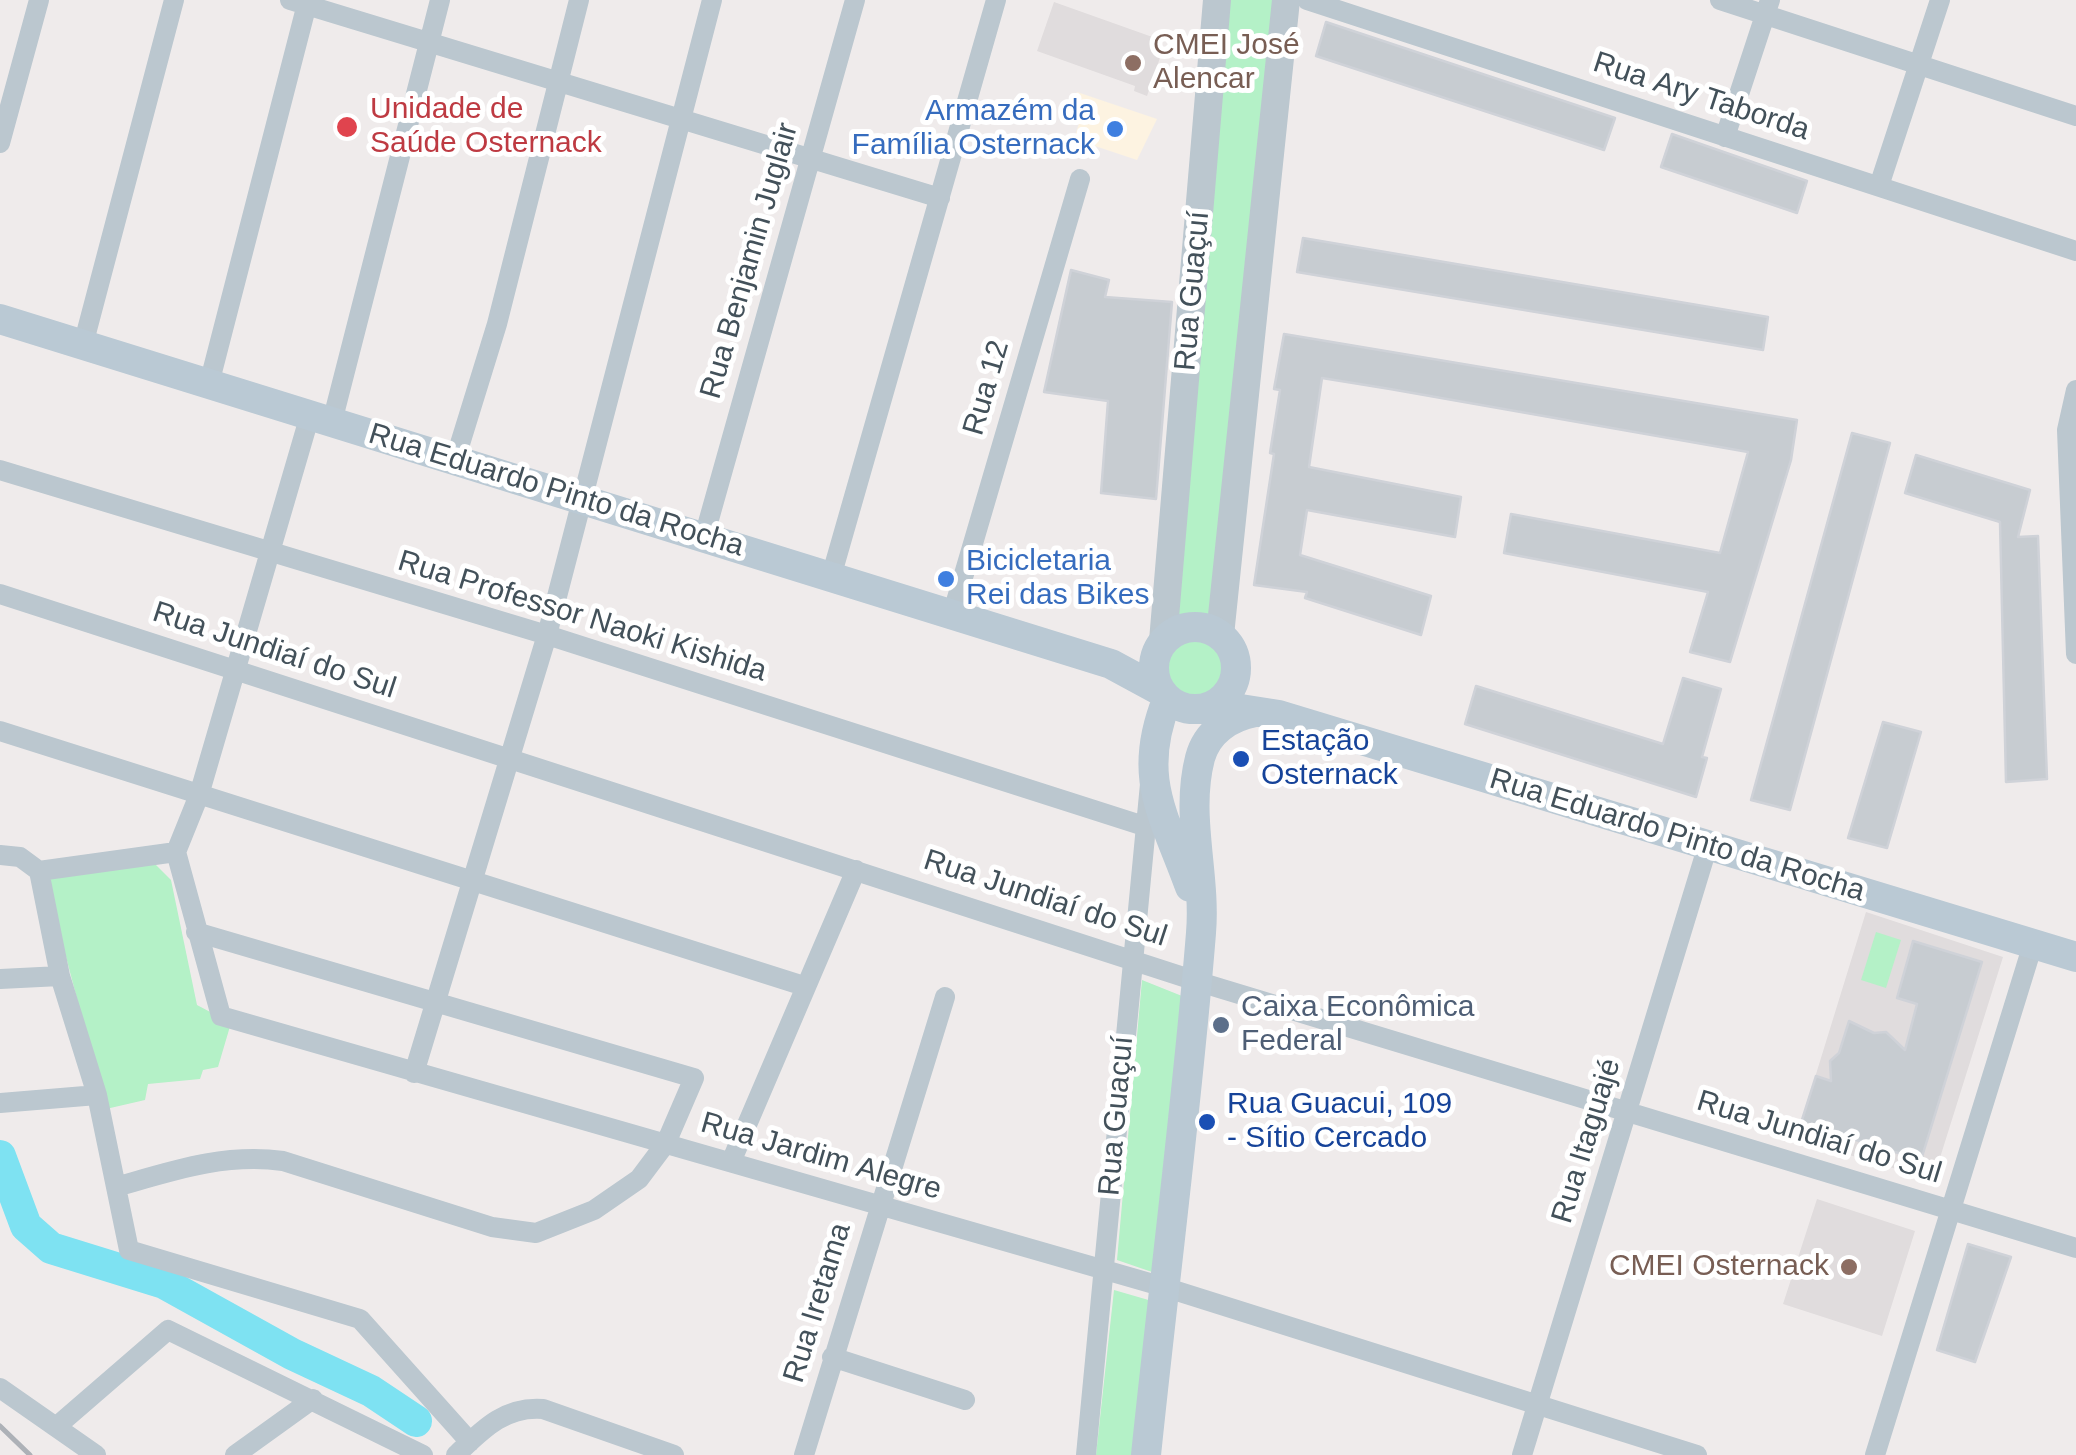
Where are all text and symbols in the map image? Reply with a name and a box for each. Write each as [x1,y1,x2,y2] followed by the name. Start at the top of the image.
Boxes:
[1153,28,1300,98] place label: CMEI José Alencar
[1588,45,1814,149] street label: Rua Ary Taborda
[1122,52,1144,74] marker: CMEI José Alencar
[370,92,602,162] place label: Unidade de Saúde Osternack
[852,94,1095,164] place label: Armazém da Família Osternack
[334,114,360,140] marker: Unidade de Saúde Osternack
[1104,118,1126,140] marker: Armazém da Família Osternack
[693,119,807,403] street label: Rua Benjamin Juglair
[1168,210,1218,372] street label: Rua Guaçuí
[956,337,1018,439] street label: Rua 12
[364,417,748,565] street label: Rua Eduardo Pinto da Rocha
[393,544,771,690] street label: Rua Professor Naoki Kishida
[966,544,1149,614] place label: Bicicletaria Rei das Bikes
[935,568,957,590] marker: Bicicletaria Rei das Bikes
[148,595,400,707] street label: Rua Jundiaí do Sul
[1261,724,1398,794] place label: Estação Osternack
[1230,748,1252,770] marker: Estação Osternack
[1485,762,1869,910] street label: Rua Eduardo Pinto da Rocha
[919,843,1171,955] street label: Rua Jundiaí do Sul
[1241,990,1474,1060] place label: Caixa Econômica Federal
[1210,1014,1232,1036] marker: Caixa Econômica Federal
[1092,1035,1142,1197] street label: Rua Guaçuí
[1545,1054,1629,1228] street label: Rua Itaguajé
[1693,1084,1945,1192] street label: Rua Jundiaí do Sul
[1227,1087,1452,1158] place label: Rua Guacui, 109 - Sítio Cercado
[697,1105,945,1209] street label: Rua Jardim Alegre
[1196,1111,1218,1133] marker: Rua Guacui, 109 - Sítio Cercado
[777,1219,859,1387] street label: Rua Iretama
[1609,1249,1829,1285] place label: CMEI Osternack
[1838,1256,1860,1278] marker: CMEI Osternack

